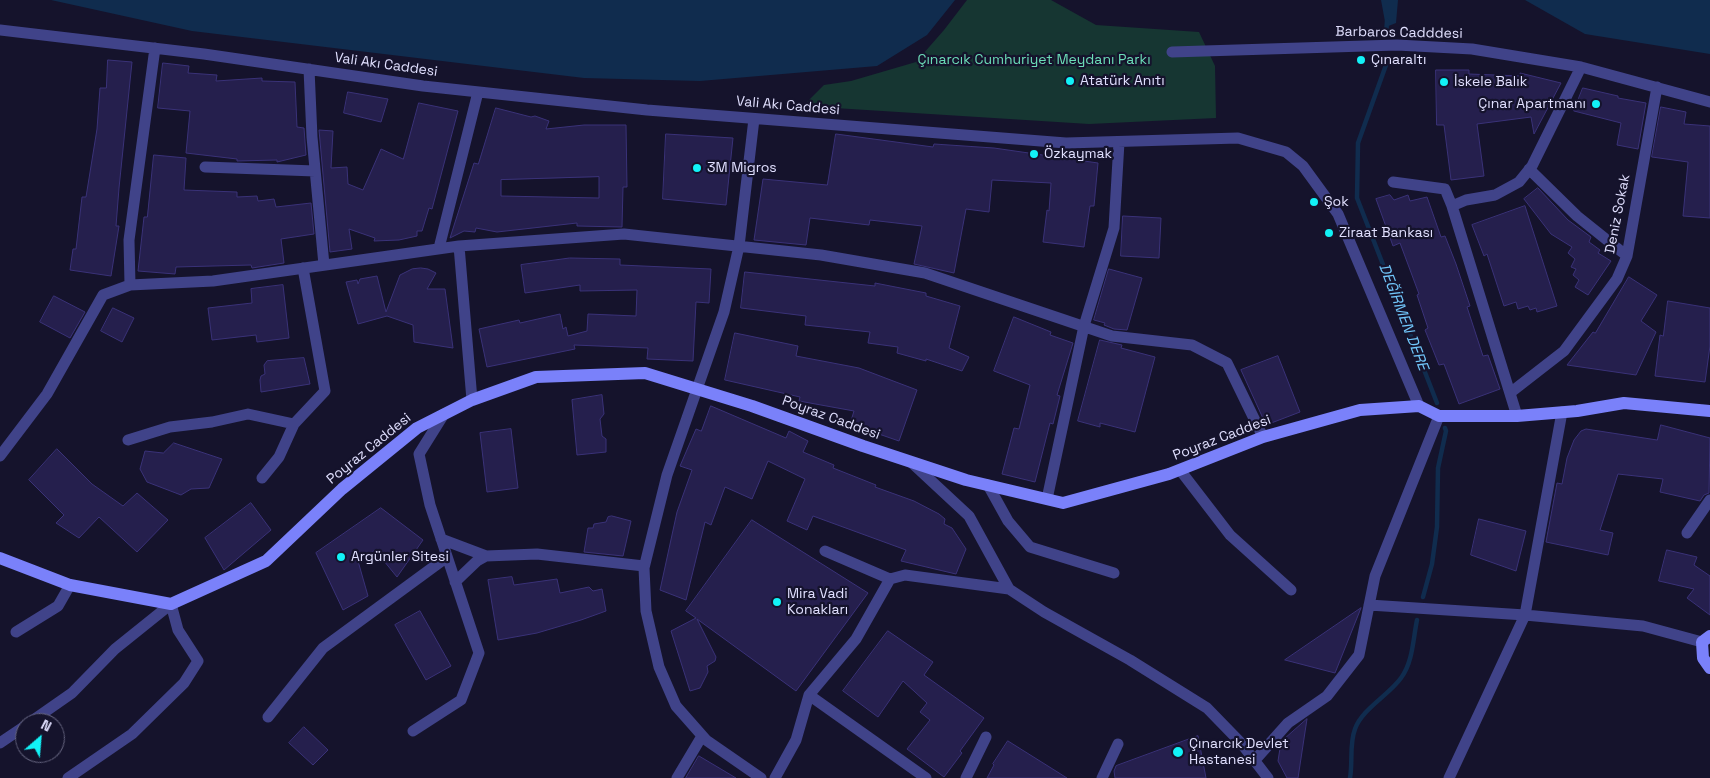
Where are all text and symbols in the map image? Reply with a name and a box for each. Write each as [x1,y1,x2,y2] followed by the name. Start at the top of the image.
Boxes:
[1335,23,1463,43] street label: Barbaros Cadddesi
[333,49,439,81] street label: Vali Akı Caddesi
[917,52,1151,68] park label: Çınarcık Cumhuriyet Meydanı Parkı
[1371,52,1426,68] place label: Çınaraltı
[1355,54,1367,66] marker: Çınaraltı
[1080,73,1165,89] place label: Atatürk Anıtı
[1454,74,1527,90] place label: İskele Balık
[1064,75,1076,87] marker: Atatürk Anıtı
[1438,76,1450,88] marker: İskele Balık
[735,93,841,119] street label: Vali Akı Caddesi
[1478,96,1586,112] place label: Çınar Apartmanı
[1590,98,1602,110] marker: Çınar Apartmanı
[1044,146,1112,162] place label: Özkaymak
[1028,148,1040,160] marker: Özkaymak
[707,160,777,176] place label: 3M Migros
[691,162,703,174] marker: 3M Migros
[1602,173,1634,255] street label: Deniz Sokak
[1324,194,1349,210] place label: Şok
[1308,196,1320,208] marker: Şok
[1339,225,1433,241] place label: Ziraat Bankası
[1323,227,1335,239] marker: Ziraat Bankası
[1374,261,1432,373] water label: DEĞİRMEN DERE
[780,392,882,444] street label: Poyraz Caddesi
[324,410,414,488] street label: Poyraz Caddesi
[1171,412,1273,464] street label: Poyraz Caddesi
[351,549,449,565] place label: Argünler Sitesi
[335,551,347,563] marker: Argünler Sitesi
[787,586,848,618] place label: Mira Vadi Konakları
[771,596,783,608] marker: Mira Vadi Konakları
[15,713,65,763] north arrow
[38,715,55,736] text: N
[1189,736,1289,769] place label: Çınarcık Devlet Hastanesi
[1171,745,1185,759] marker: Çınarcık Devlet Hastanesi

